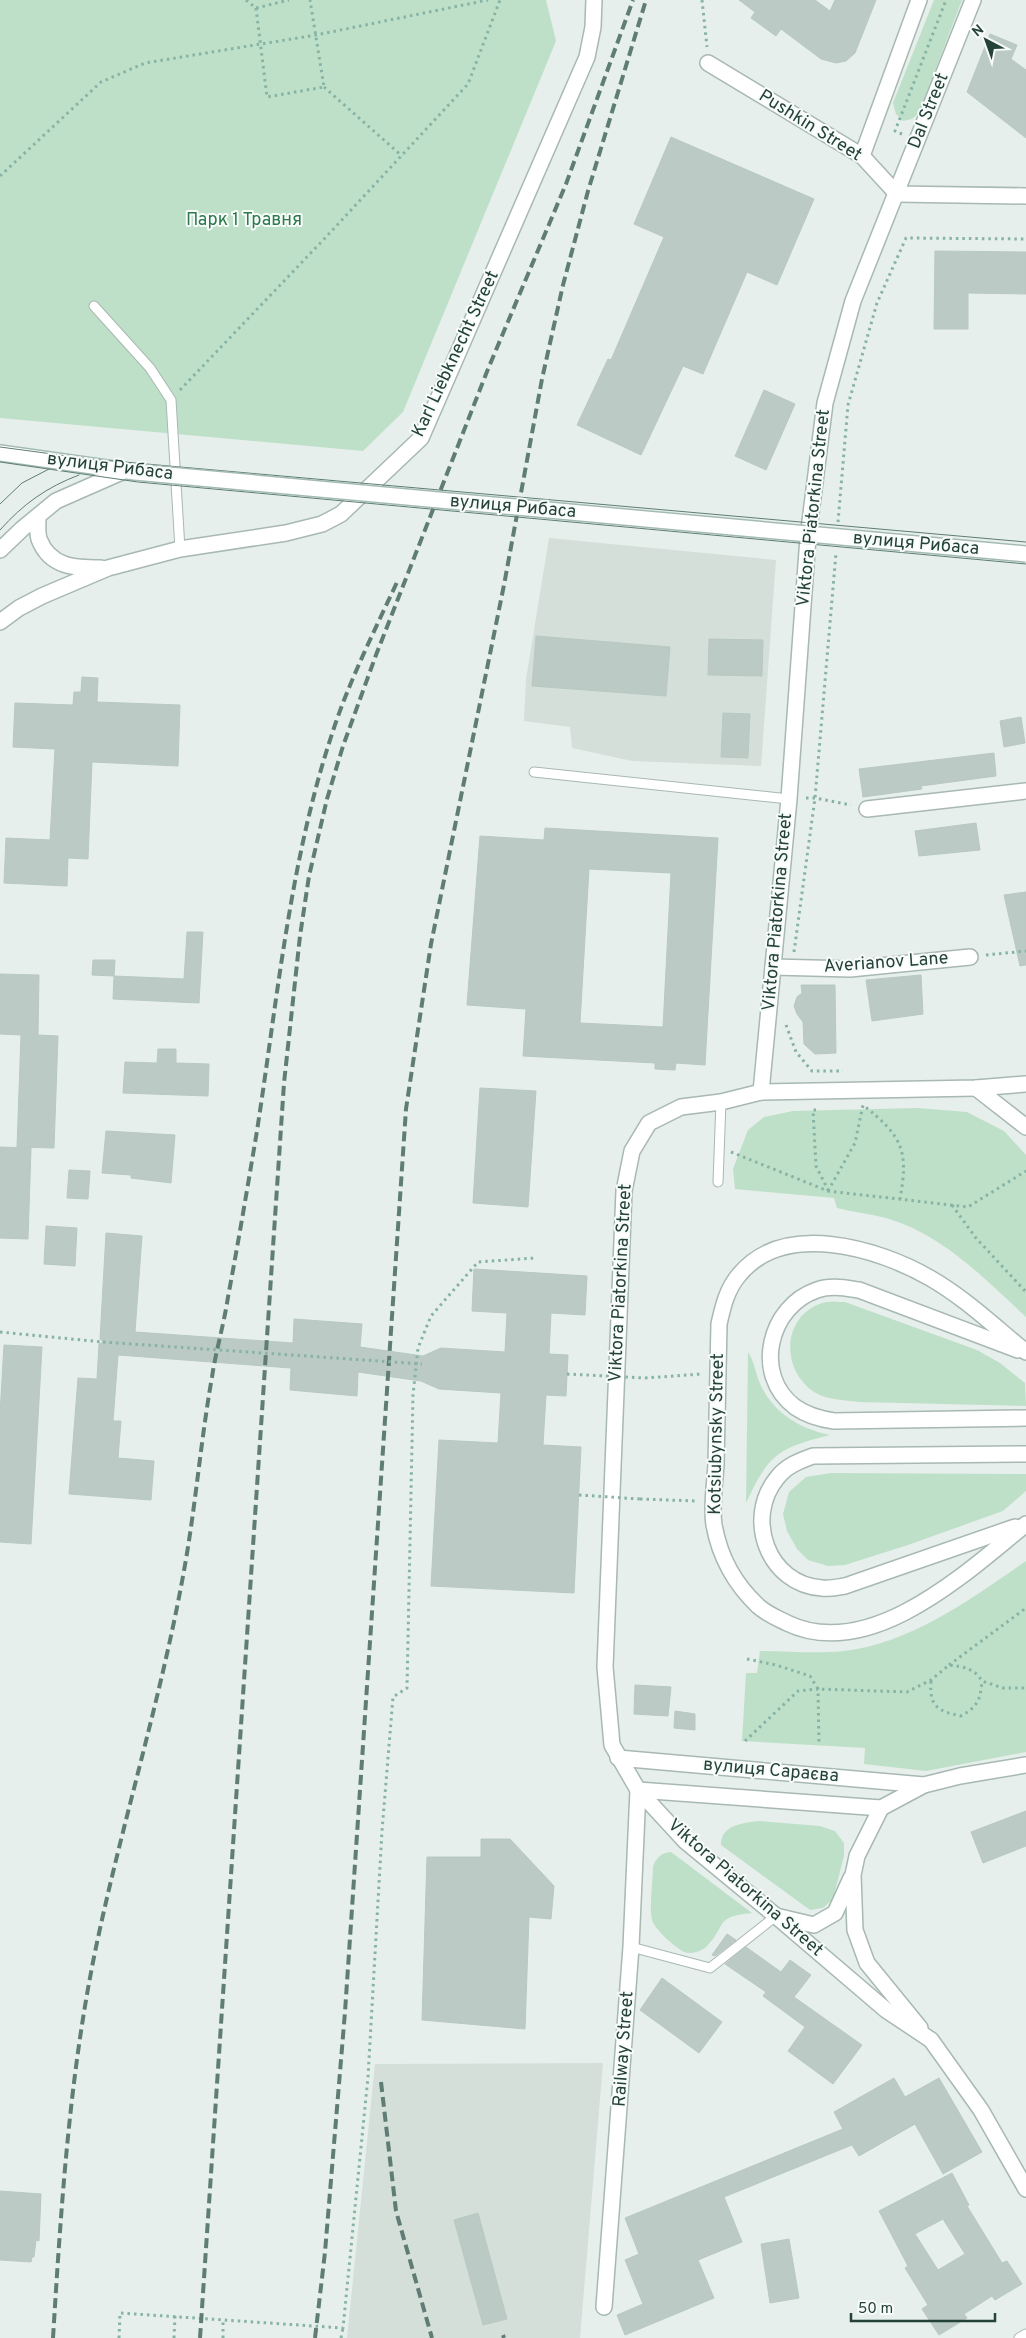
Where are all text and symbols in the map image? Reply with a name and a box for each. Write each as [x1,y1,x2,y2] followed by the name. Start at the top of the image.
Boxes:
[961,15,1011,65] north arrow
[969,22,988,41] text: N
[903,70,955,152] street label: Dal Street
[754,85,866,167] street label: Pushkin Street
[186,209,302,232] park label: Парк 1 Травня
[407,267,505,441] street label: Karl Liebknecht Street
[792,408,836,608] street label: Viktora Piatorkina Street
[46,448,174,486] street label: вулиця Рибаса
[449,490,577,524] street label: вулиця Рибаса
[852,527,980,561] street label: вулиця Рибаса
[758,812,798,1012] street label: Viktora Piatorkina Street
[823,947,949,979] street label: Averianov Lane
[604,1183,638,1383] street label: Viktora Piatorkina Street
[704,1353,730,1515] street label: Kotsiubynsky Street
[702,1754,840,1788] street label: вулиця Сараєва
[662,1814,828,1962] street label: Viktora Piatorkina Street
[608,1990,640,2108] street label: Railway Street
[851,2290,995,2322] scale bar
[858,2300,893,2319] text: 50 m

